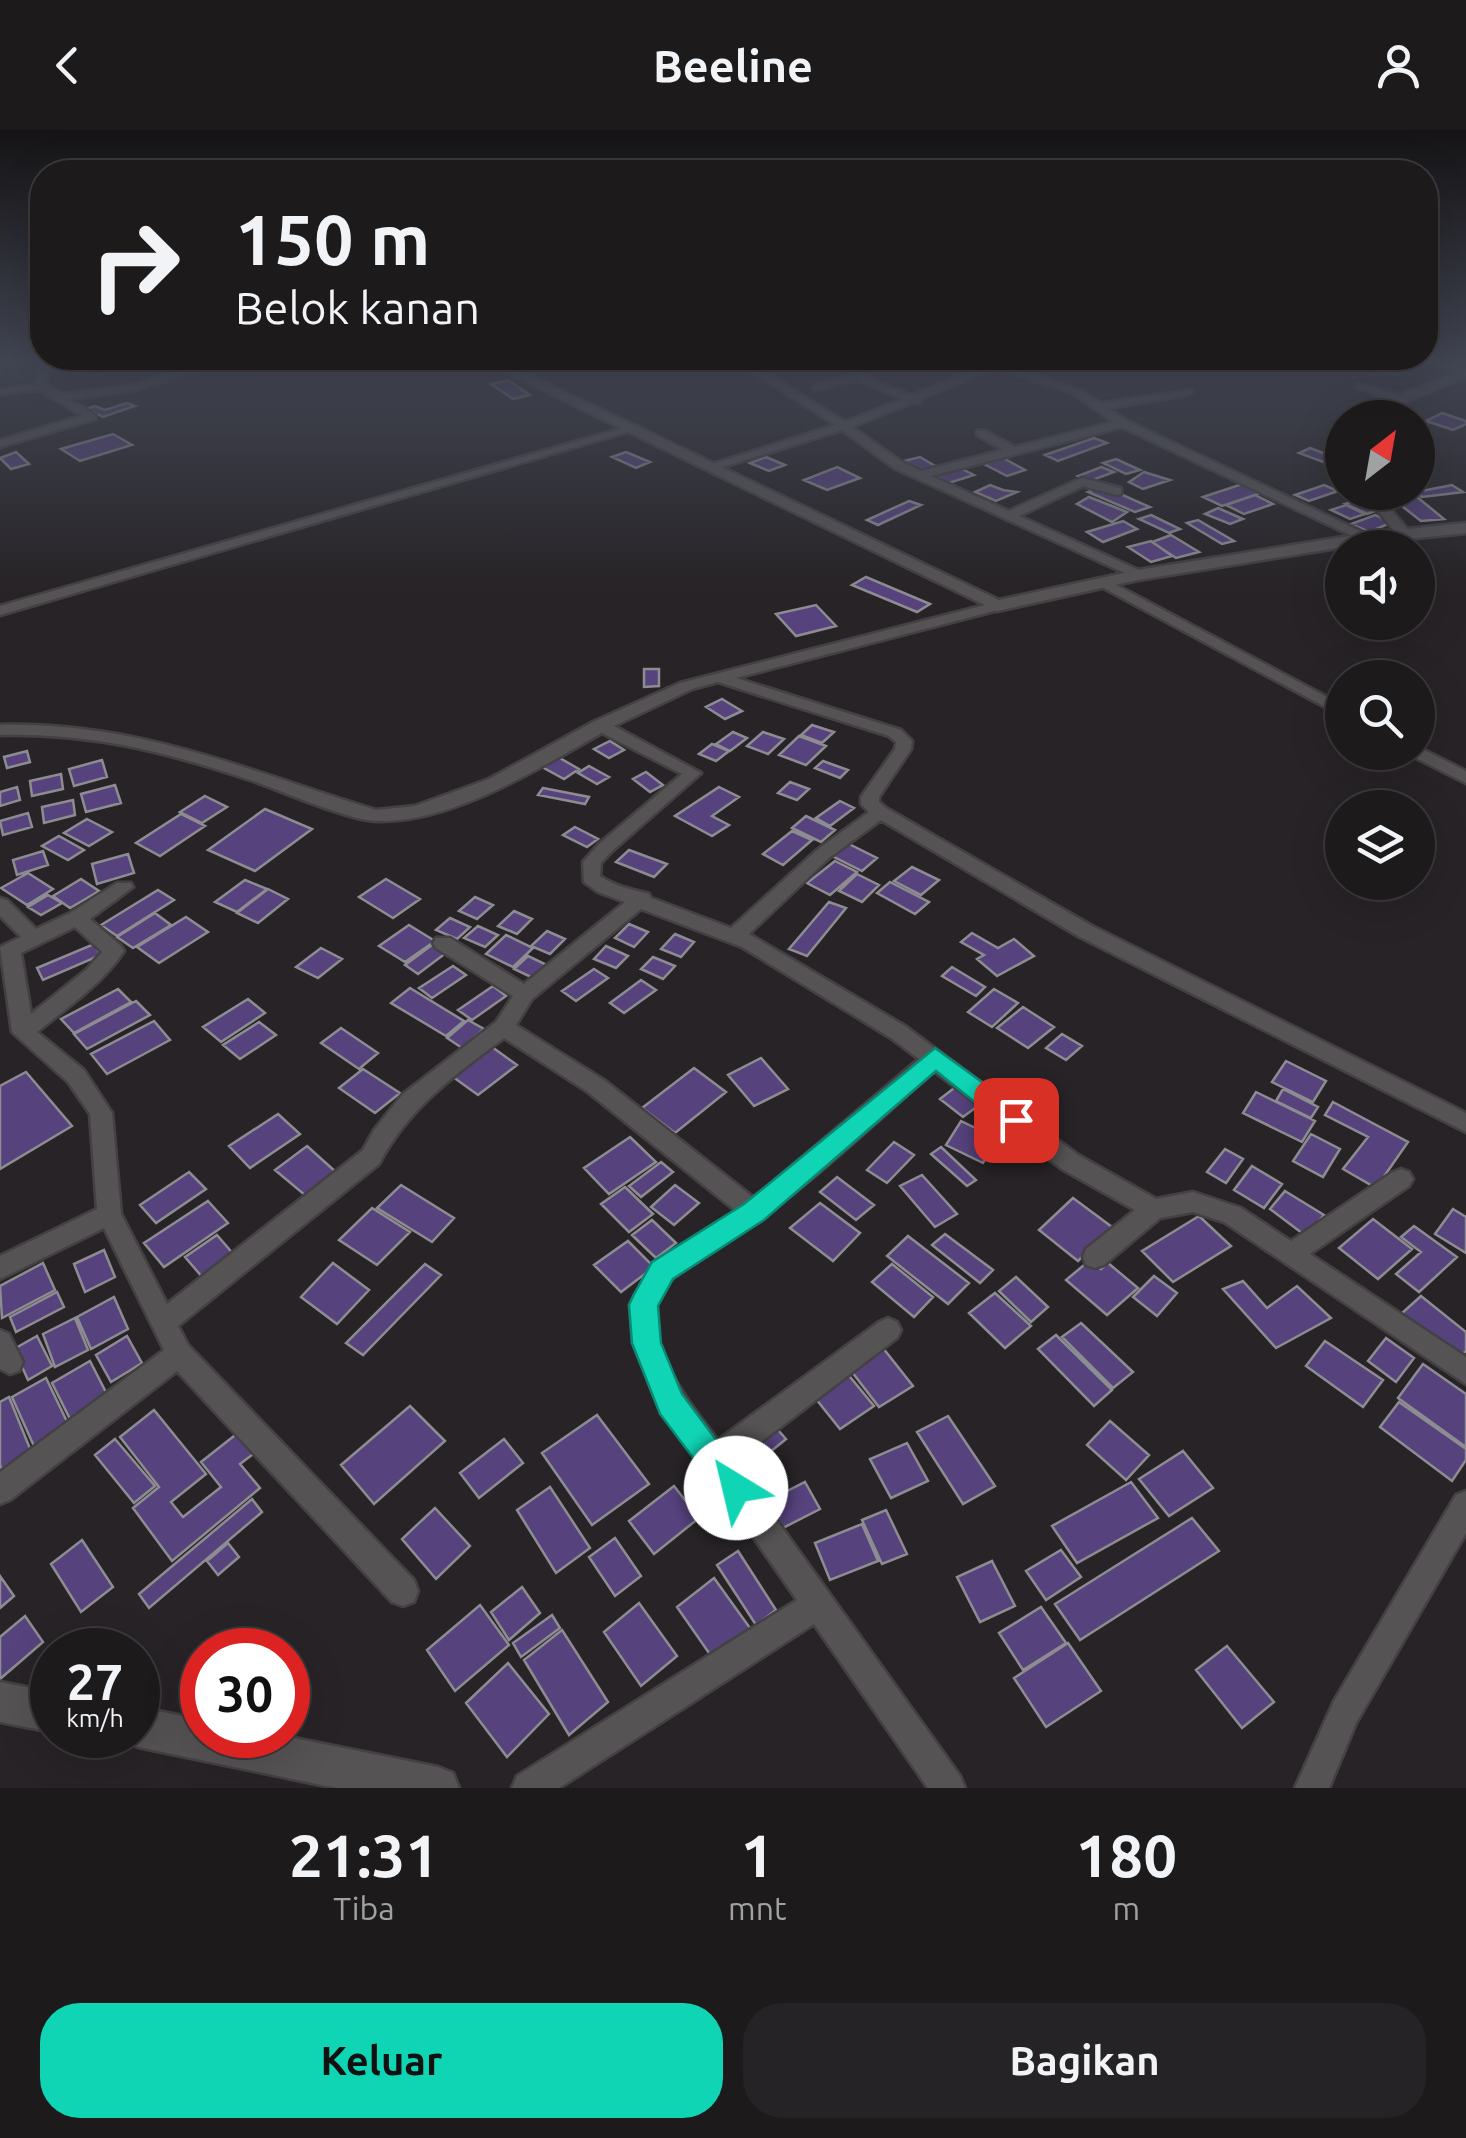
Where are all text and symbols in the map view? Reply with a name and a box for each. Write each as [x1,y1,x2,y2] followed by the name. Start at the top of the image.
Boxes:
[40,38,95,93] icon: back
[1371,38,1426,93] icon: person
[653,40,813,91] text: Beeline
[70,200,200,330] icon: right
[235,200,430,278] text: 150 m
[235,282,480,333] text: Belok kanan
[1325,400,1435,510] north arrow
[1325,400,1435,900] map controls
[1325,530,1435,640] button: sound
[1325,660,1435,770] button: search
[1325,790,1435,900] button: layers
[974,1078,1059,1163] pin
[989,1093,1044,1148] icon: arrive
[684,1436,788,1540] position arrow
[180,1628,310,1758] speed limit sign: 30
[67,1653,123,1709] text: 27
[66,1704,124,1732] text: km/h
[289,1821,439,1888] text: 21:31
[740,1821,774,1888] text: 1
[1076,1821,1177,1888] text: 180
[333,1890,395,1926] text: Tiba
[728,1890,787,1926] text: mnt
[1112,1890,1140,1926] text: m
[40,2003,723,2118] button: Keluar
[743,2003,1426,2118] button: Bagikan

